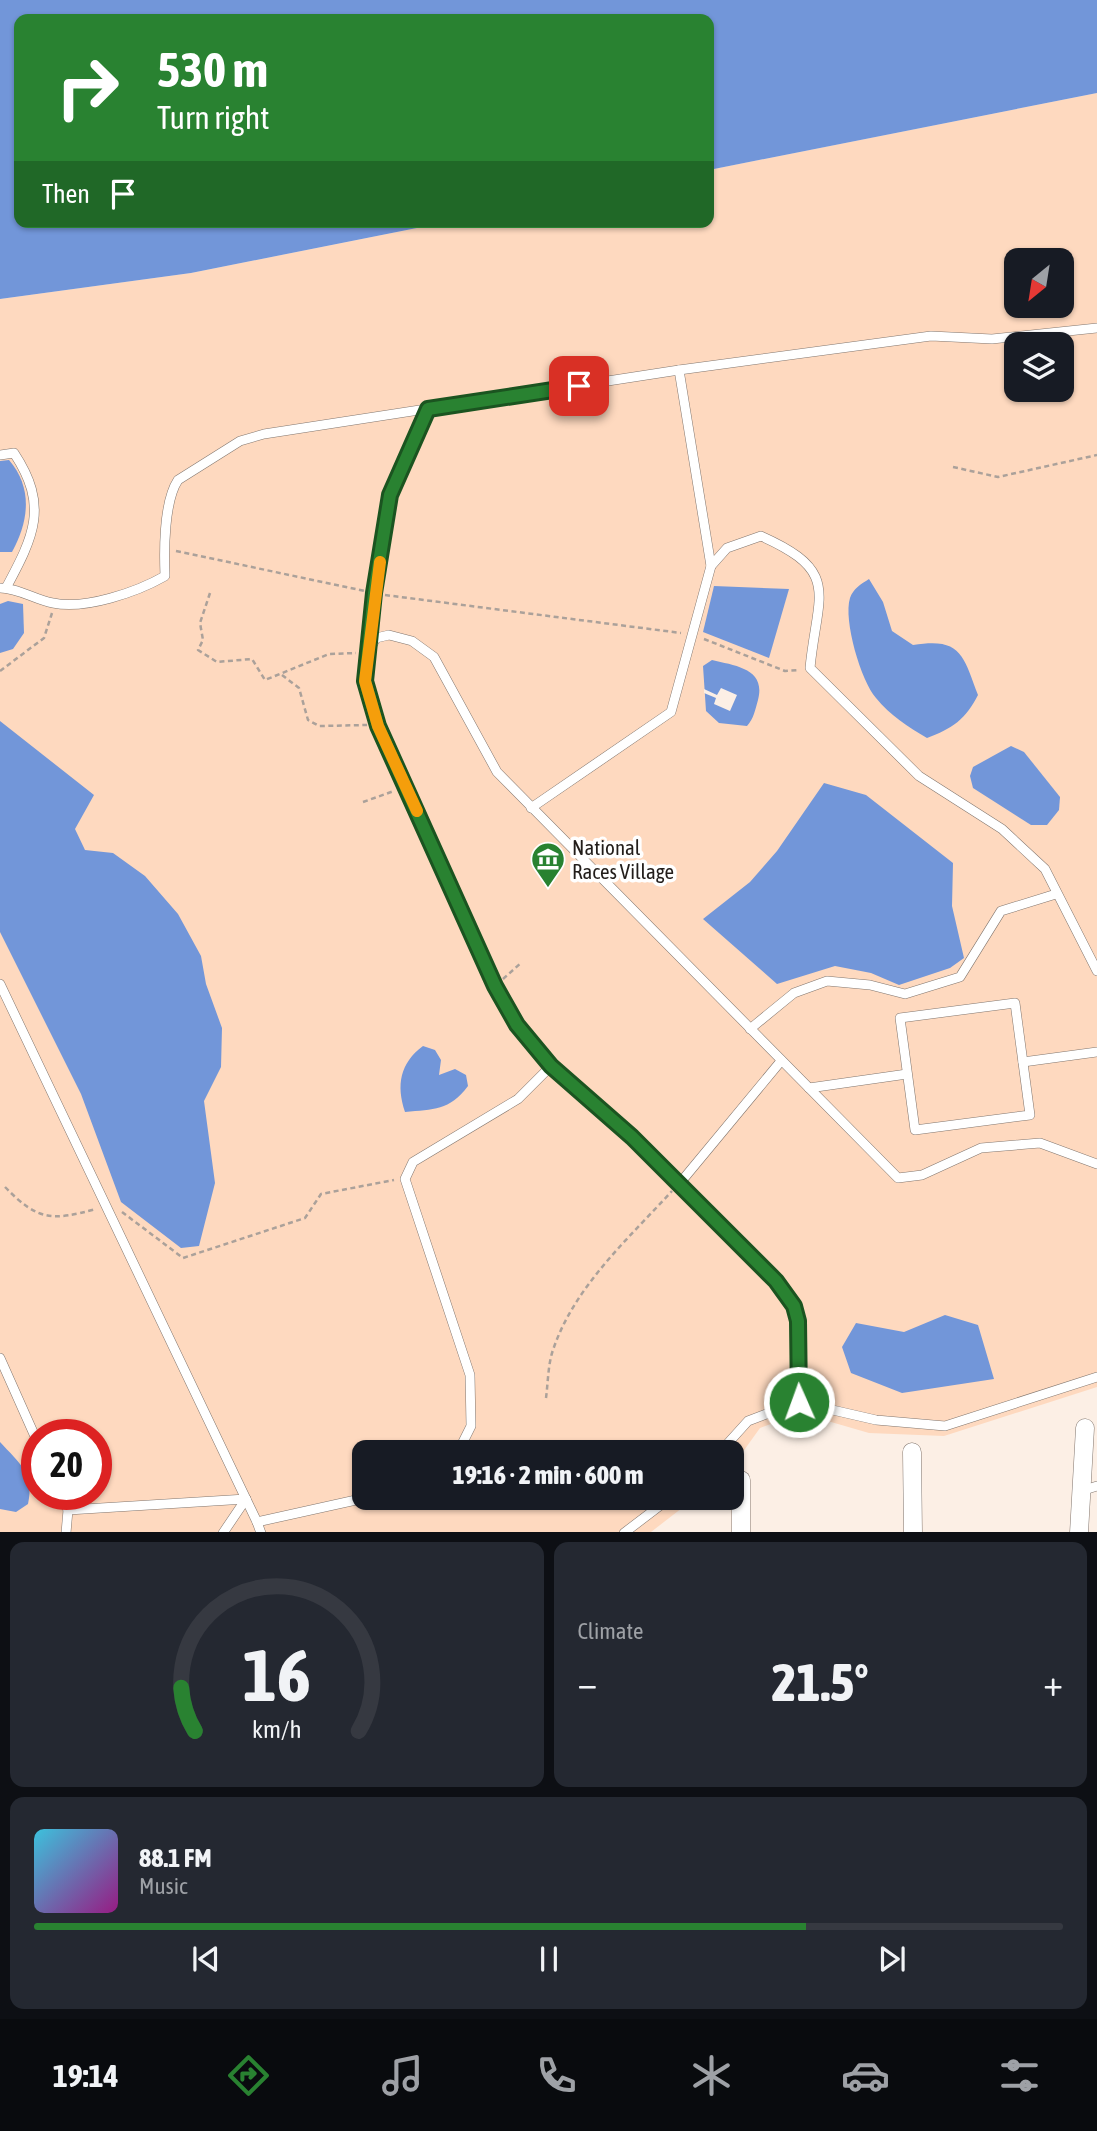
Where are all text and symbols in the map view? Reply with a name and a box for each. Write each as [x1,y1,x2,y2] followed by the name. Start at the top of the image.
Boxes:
[157,41,268,97] text: 530 m
[42,42,133,133] icon: right
[157,99,270,136] text: Turn right
[104,175,142,213] icon: arrive
[42,179,90,209] text: Then
[1004,248,1074,318] north arrow
[1004,248,1074,402] map controls
[1004,332,1074,402] button: layers
[549,356,609,416] pin
[560,367,598,405] icon: arrive
[572,835,674,883] place label: National Races Village
[529,840,567,889] museum icon: National Races Village
[762,1365,836,1439] position arrow
[21,1419,112,1510] speed limit sign: 20
[453,1460,643,1490] text: 19:16 · 2 min · 600 m
[578,1618,643,1644] text: Climate
[243,1633,311,1716] text: 16
[772,1652,869,1712] text: 21.5°
[578,1661,597,1704] text: −
[1043,1661,1063,1704] text: +
[252,1714,302,1742] text: km/h
[139,1843,212,1873] text: 88.1 FM
[139,1873,187,1899] text: Music
[187,1940,225,1978] icon: previous
[530,1940,568,1978] icon: pause
[873,1940,911,1978] icon: next
[224,2051,273,2100] icon: directions
[378,2051,427,2100] icon: music
[532,2051,581,2100] icon: phone
[687,2051,736,2100] icon: climate
[841,2051,890,2100] icon: car
[995,2051,1044,2100] icon: filters
[53,2057,119,2094] text: 19:14

